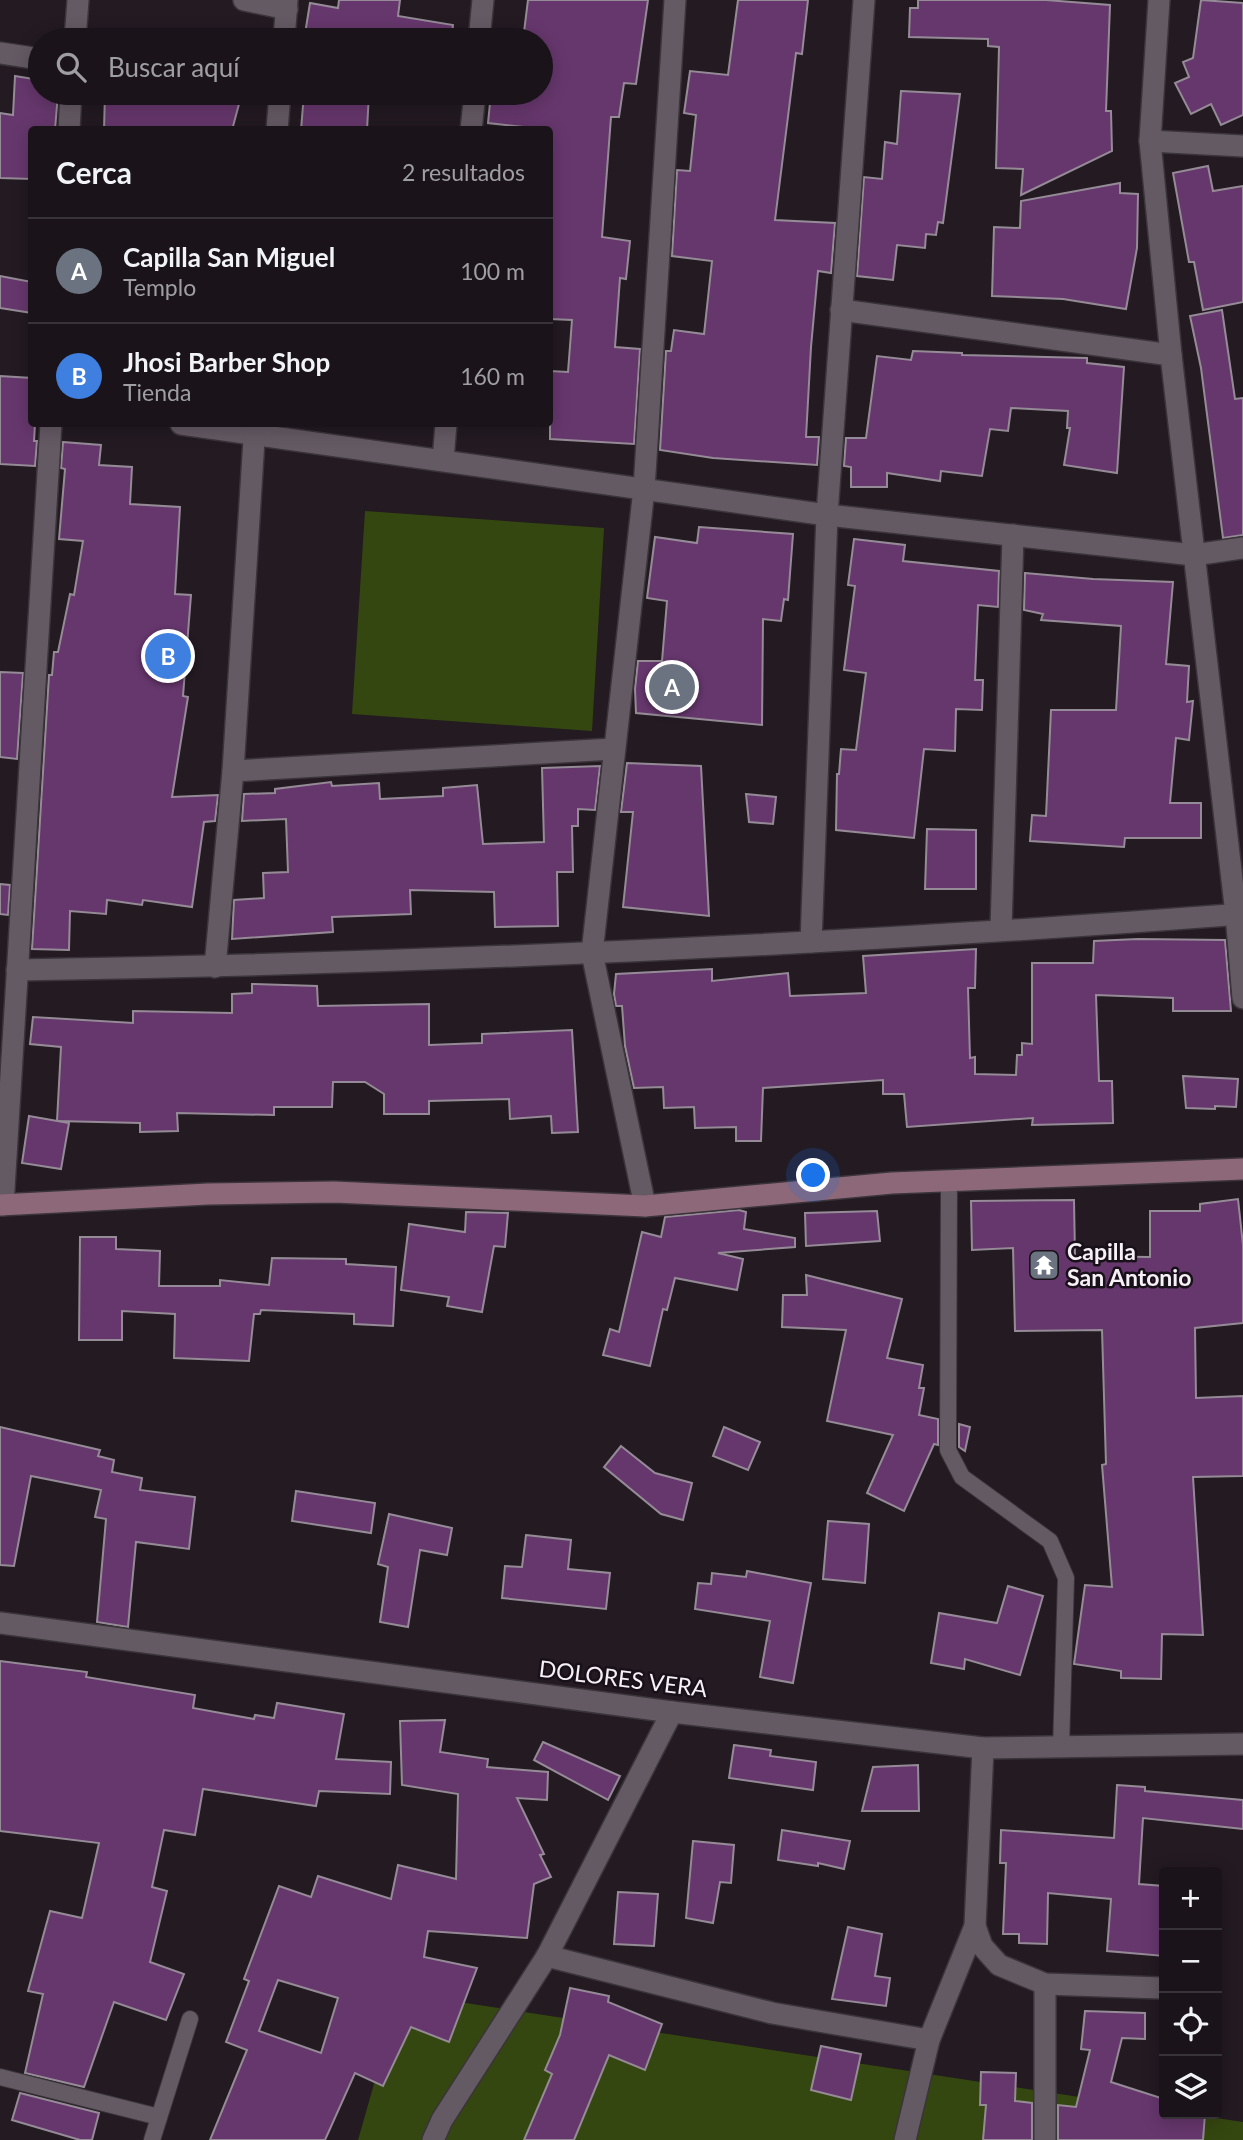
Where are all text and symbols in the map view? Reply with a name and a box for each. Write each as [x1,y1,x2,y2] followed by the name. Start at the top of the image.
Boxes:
[28,28,553,105] search box
[52,48,90,86] icon: search
[108,51,239,83] text: Buscar aquí
[56,154,132,190] text: Cerca
[402,158,525,186] text: 2 resultados
[123,241,335,273] text: Capilla San Miguel
[71,257,87,285] text: A
[460,257,525,285] text: 100 m
[123,273,196,301] text: Templo
[123,346,330,378] text: Jhosi Barber Shop
[71,362,87,390] text: B
[460,362,525,390] text: 160 m
[123,378,191,406] text: Tienda
[145,630,191,682] pin: B
[649,661,695,713] pin: A
[796,1158,830,1192] your location
[1067,1237,1191,1291] place label: Capilla San Antonio
[1027,1248,1061,1282] temple icon: Capilla San Antonio
[537,1654,709,1702] street label: DOLORES VERA
[1159,1867,1222,2119] map controls
[1159,1867,1222,1930] button: +
[1159,1930,1222,1993] button: −
[1159,1993,1222,2056] button: locate
[1159,2056,1222,2119] button: layers

